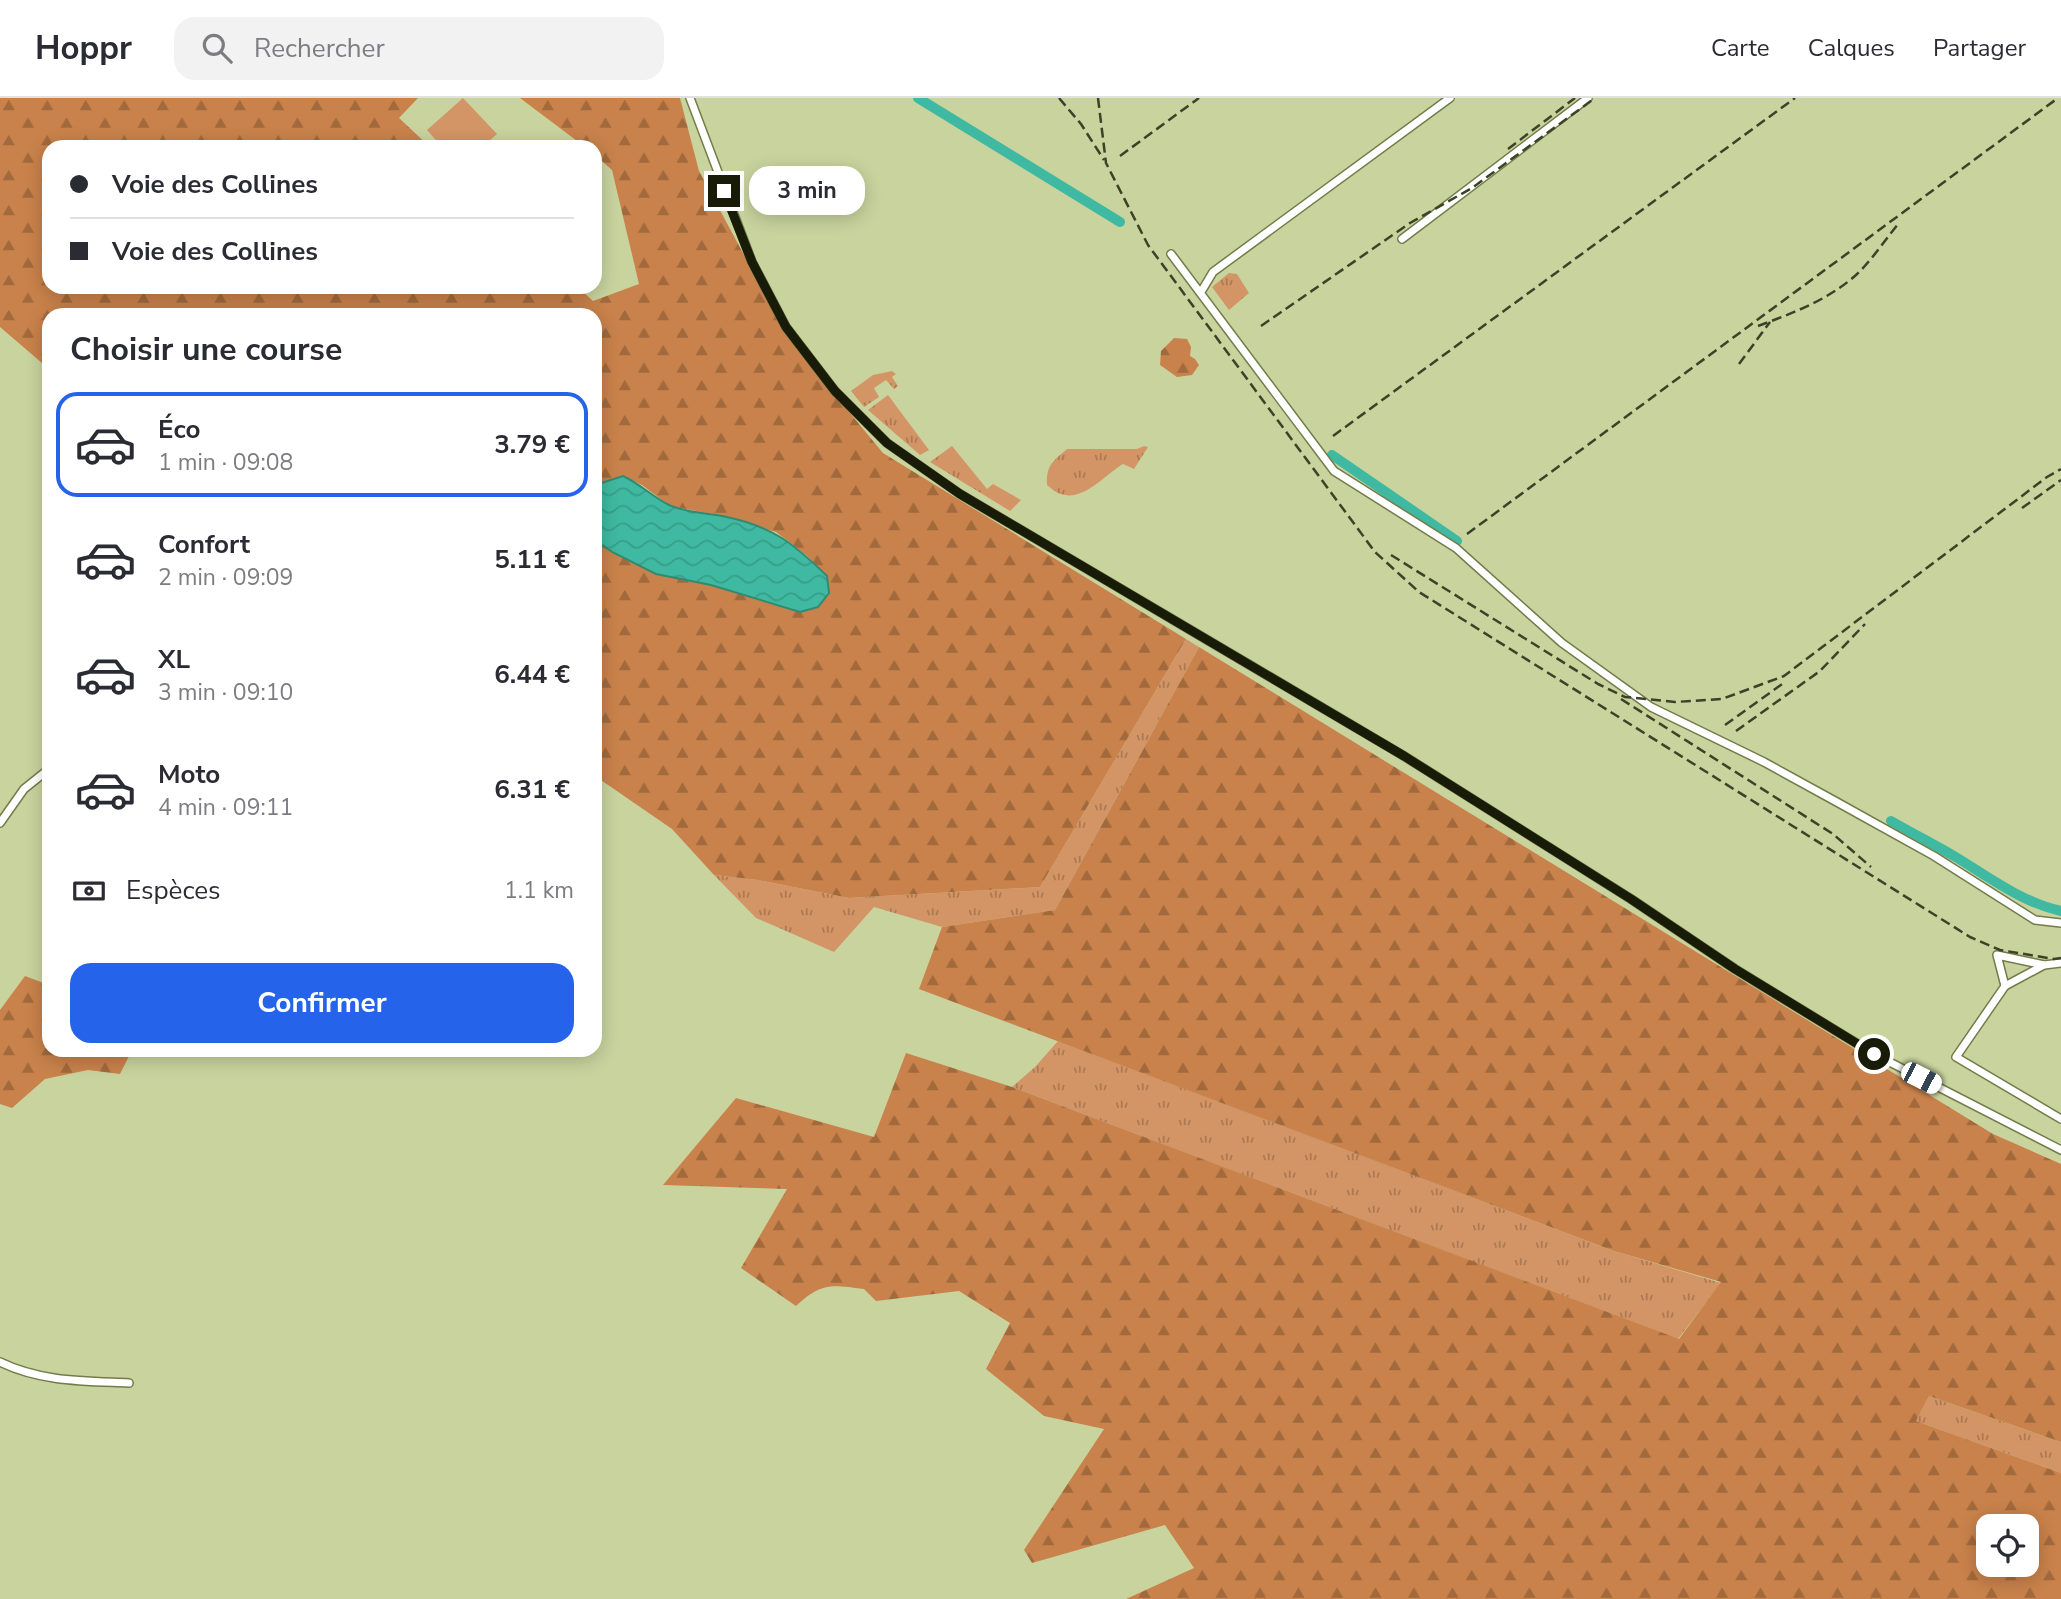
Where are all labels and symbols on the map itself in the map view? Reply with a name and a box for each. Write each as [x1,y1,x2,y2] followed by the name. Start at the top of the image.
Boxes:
[748,166,864,216] callout: 3 min
[708,175,740,207] route end
[1858,1038,1890,1070] route start
[1898,1059,1945,1097] car

